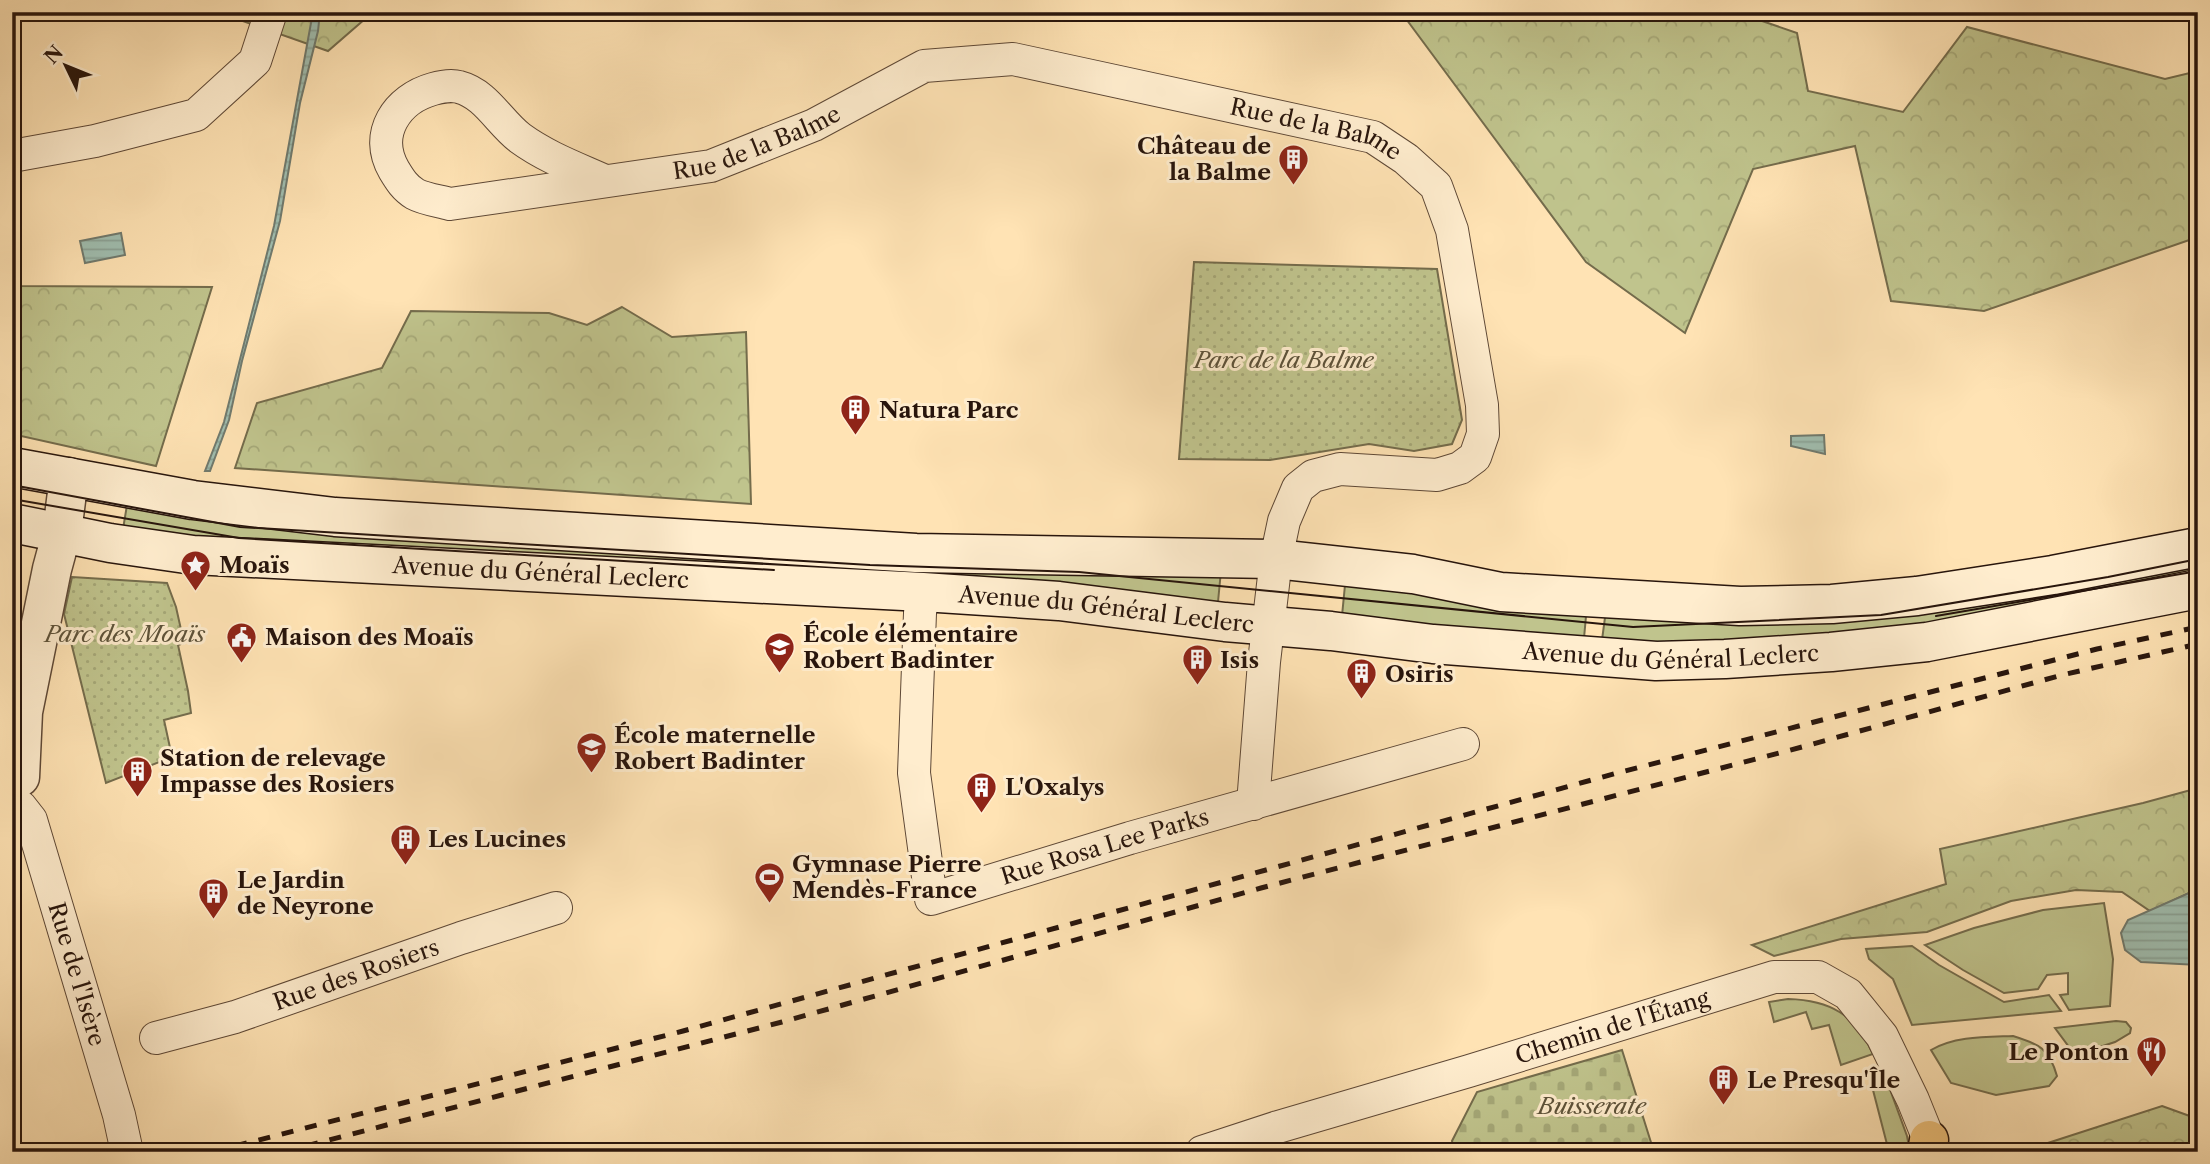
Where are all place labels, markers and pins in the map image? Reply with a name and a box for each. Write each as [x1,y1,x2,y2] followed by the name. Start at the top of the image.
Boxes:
[1137,132,1271,186] place label: Château de la Balme
[1277,142,1311,186] building icon: Château de la Balme
[839,393,873,437] building icon: Natura Parc
[879,396,1019,424] place label: Natura Parc
[179,548,213,592] place icon: Moaïs
[219,551,290,579] place label: Moaïs
[225,620,259,664] public building icon: Maison des Moaïs
[803,620,1018,674] place label: École élémentaire Robert Badinter
[265,623,474,651] place label: Maison des Moaïs
[763,630,797,674] school or university icon: École élémentaire Robert Badinter
[1180,643,1214,687] building icon: Isis
[1220,646,1259,674] place label: Isis
[1345,657,1379,701] building icon: Osiris
[1385,660,1454,688] place label: Osiris
[614,721,816,775] place label: École maternelle Robert Badinter
[574,731,608,775] school or university icon: École maternelle Robert Badinter
[160,744,394,798] place label: Station de relevage Impasse des Rosiers
[120,754,154,798] building icon: Station de relevage Impasse des Rosiers
[965,770,999,814] building icon: L'Oxalys
[1005,773,1105,801] place label: L'Oxalys
[388,822,422,866] building icon: Les Lucines
[428,825,566,853] place label: Les Lucines
[792,850,982,904] place label: Gymnase Pierre Mendès-France
[752,860,786,904] sports icon: Gymnase Pierre Mendès-France
[237,866,374,920] place label: Le Jardin de Neyrone
[197,876,231,920] building icon: Le Jardin de Neyrone
[2135,1035,2169,1079] restaurant icon: Le Ponton
[2008,1038,2129,1066] place label: Le Ponton
[1707,1063,1741,1107] building icon: Le Presqu'Île
[1747,1066,1901,1094] place label: Le Presqu'Île

